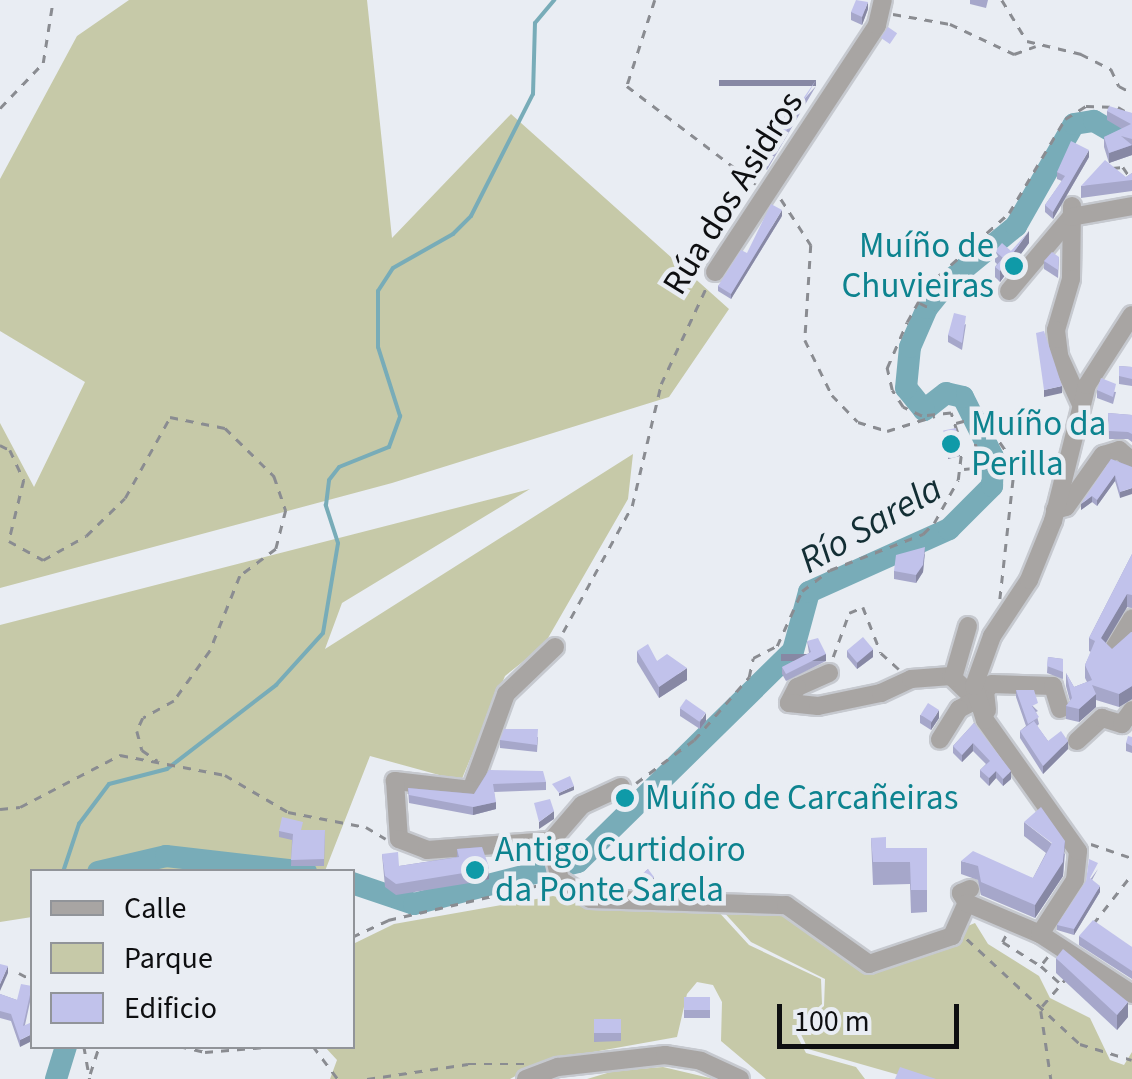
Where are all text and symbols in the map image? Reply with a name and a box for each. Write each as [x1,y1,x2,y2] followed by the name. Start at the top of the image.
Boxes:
[654,84,812,302] street label: Rúa dos Asidros
[841,225,994,307] place label: Muíño de Chuvieiras
[1003,255,1025,277] marker: Muíño de Chuvieiras
[971,403,1106,485] place label: Muíño da Perilla
[940,433,962,455] marker: Muíño da Perilla
[791,466,951,584] water label: Río Sarela
[645,777,958,819] place label: Muíño de Carcañeiras
[614,787,636,809] marker: Muíño de Carcañeiras
[495,829,746,911] place label: Antigo Curtidoiro da Ponte Sarela
[464,859,486,881] marker: Antigo Curtidoiro da Ponte Sarela
[30,869,355,1049] legend
[124,887,186,930] text: Calle
[124,937,213,980] text: Parque
[782,984,964,1046] scale bar
[124,987,217,1030] text: Edificio
[794,1000,870,1043] text: 100 m

